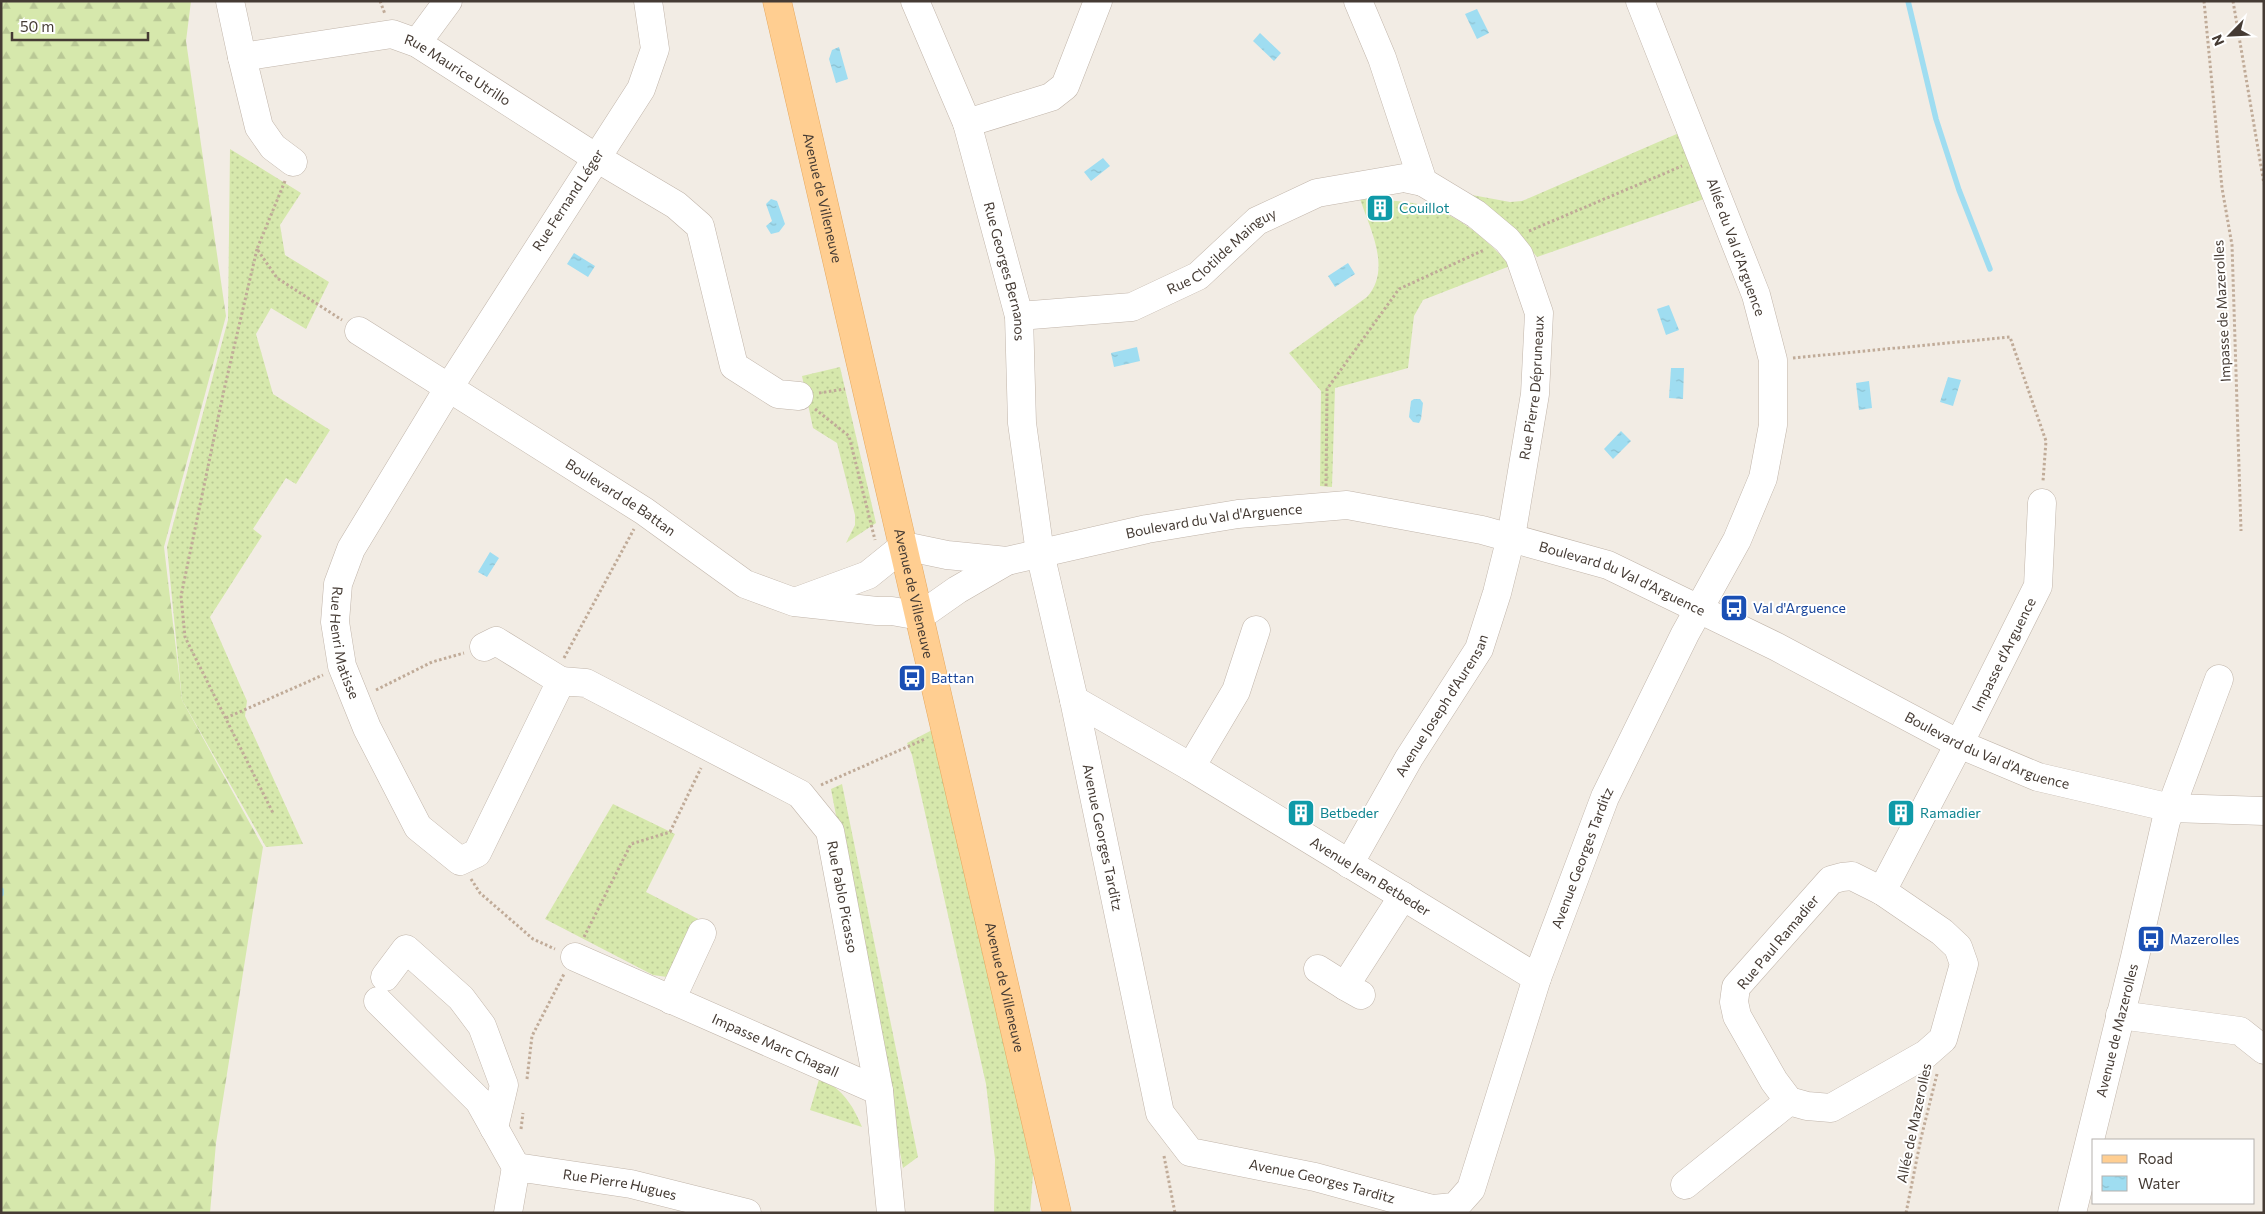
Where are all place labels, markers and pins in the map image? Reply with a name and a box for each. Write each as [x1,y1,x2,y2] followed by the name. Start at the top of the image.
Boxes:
[1365,193,1395,223] building icon: Couillot
[1399,199,1450,216] place label: Couillot
[1719,593,1749,623] bus stop icon: Val d'Arguence
[1753,599,1846,616] place label: Val d'Arguence
[897,663,927,693] bus stop icon: Battan
[931,669,974,686] place label: Battan
[1286,798,1316,828] building icon: Betbeder
[1886,798,1916,828] building icon: Ramadier
[1320,804,1379,821] place label: Betbeder
[1920,804,1981,821] place label: Ramadier
[2136,924,2166,954] bus stop icon: Mazerolles
[2170,930,2240,947] place label: Mazerolles

